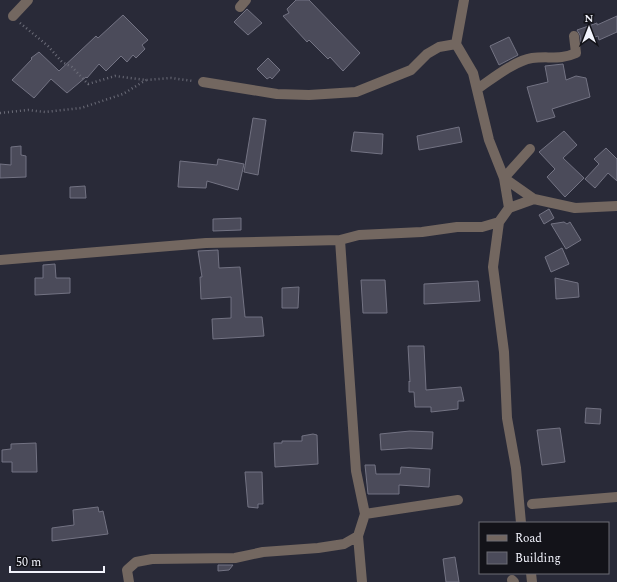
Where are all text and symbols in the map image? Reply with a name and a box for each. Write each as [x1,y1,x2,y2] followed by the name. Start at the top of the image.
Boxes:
[569,8,609,48] north arrow
[585,10,594,27] text: N
[479,522,609,574] legend
[515,529,542,548] text: Road
[10,548,104,574] scale bar
[515,549,561,568] text: Building
[16,553,41,572] text: 50 m

